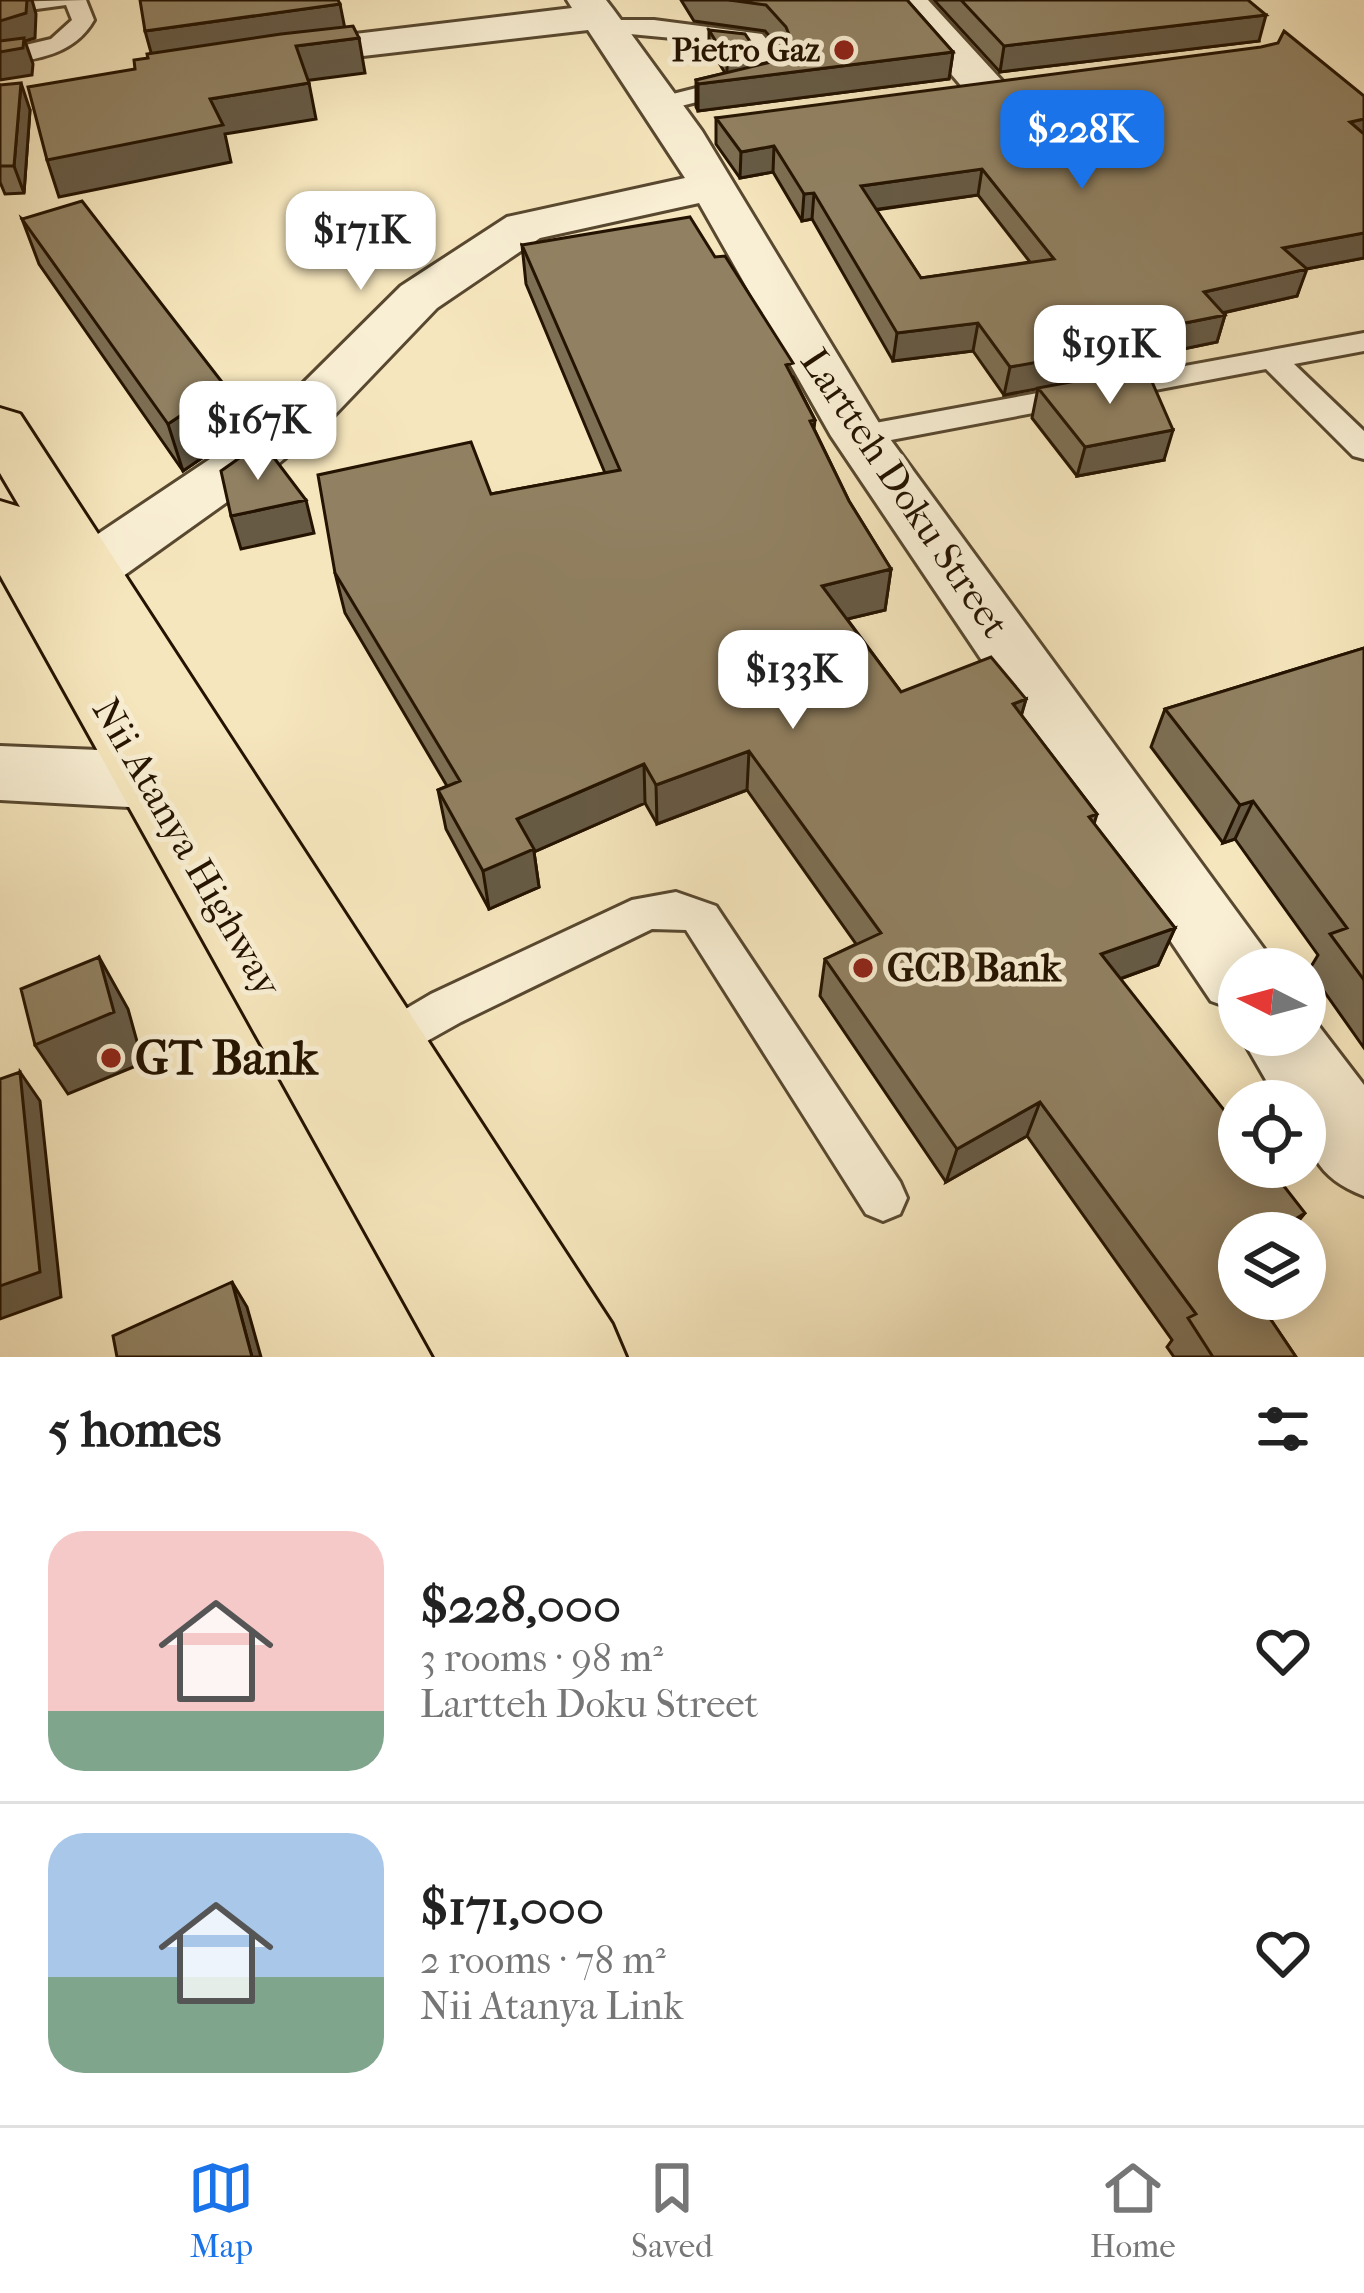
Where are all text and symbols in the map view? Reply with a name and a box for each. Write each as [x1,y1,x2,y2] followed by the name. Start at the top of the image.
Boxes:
[672,31,820,70] place label: Pietro Gaz
[831,37,857,63] marker: Pietro Gaz
[998,90,1166,192] pin: $228K
[1027,106,1137,152] text: $228K
[277,191,445,293] pin: $171K
[313,207,409,253] text: $171K
[1026,305,1194,407] pin: $191K
[1061,321,1159,367] text: $191K
[791,340,1019,646] street label: Lartteh Doku Street
[174,381,342,483] pin: $167K
[206,397,310,443] text: $167K
[709,630,877,732] pin: $133K
[745,646,841,692] text: $133K
[83,690,292,1005] street label: Nii Atanya Highway
[887,945,1062,991] place label: GCB Bank
[1218,948,1326,1056] north arrow
[1218,948,1326,1320] map controls
[850,955,876,981] marker: GCB Bank
[135,1030,319,1086] place label: GT Bank
[98,1045,124,1071] marker: GT Bank
[1218,1080,1326,1188] button: locate
[1218,1212,1326,1320] button: layers
[1250,1396,1316,1462] icon: filters
[48,1399,221,1459] text: 5 homes
[420,1575,621,1635] text: $228,000
[144,1579,288,1723] icon: home
[1250,1618,1316,1684] icon: heart
[420,1635,663,1681] text: 3 rooms · 98 m²
[420,1681,758,1727] text: Lartteh Doku Street
[420,1877,604,1937] text: $171,000
[144,1881,288,2025] icon: home
[1250,1920,1316,1986] icon: heart
[420,1937,666,1983] text: 2 rooms · 78 m²
[420,1983,683,2029] text: Nii Atanya Link
[188,2155,254,2266] tab: Map
[631,2155,713,2266] tab: Saved
[1090,2155,1176,2266] tab: Home

